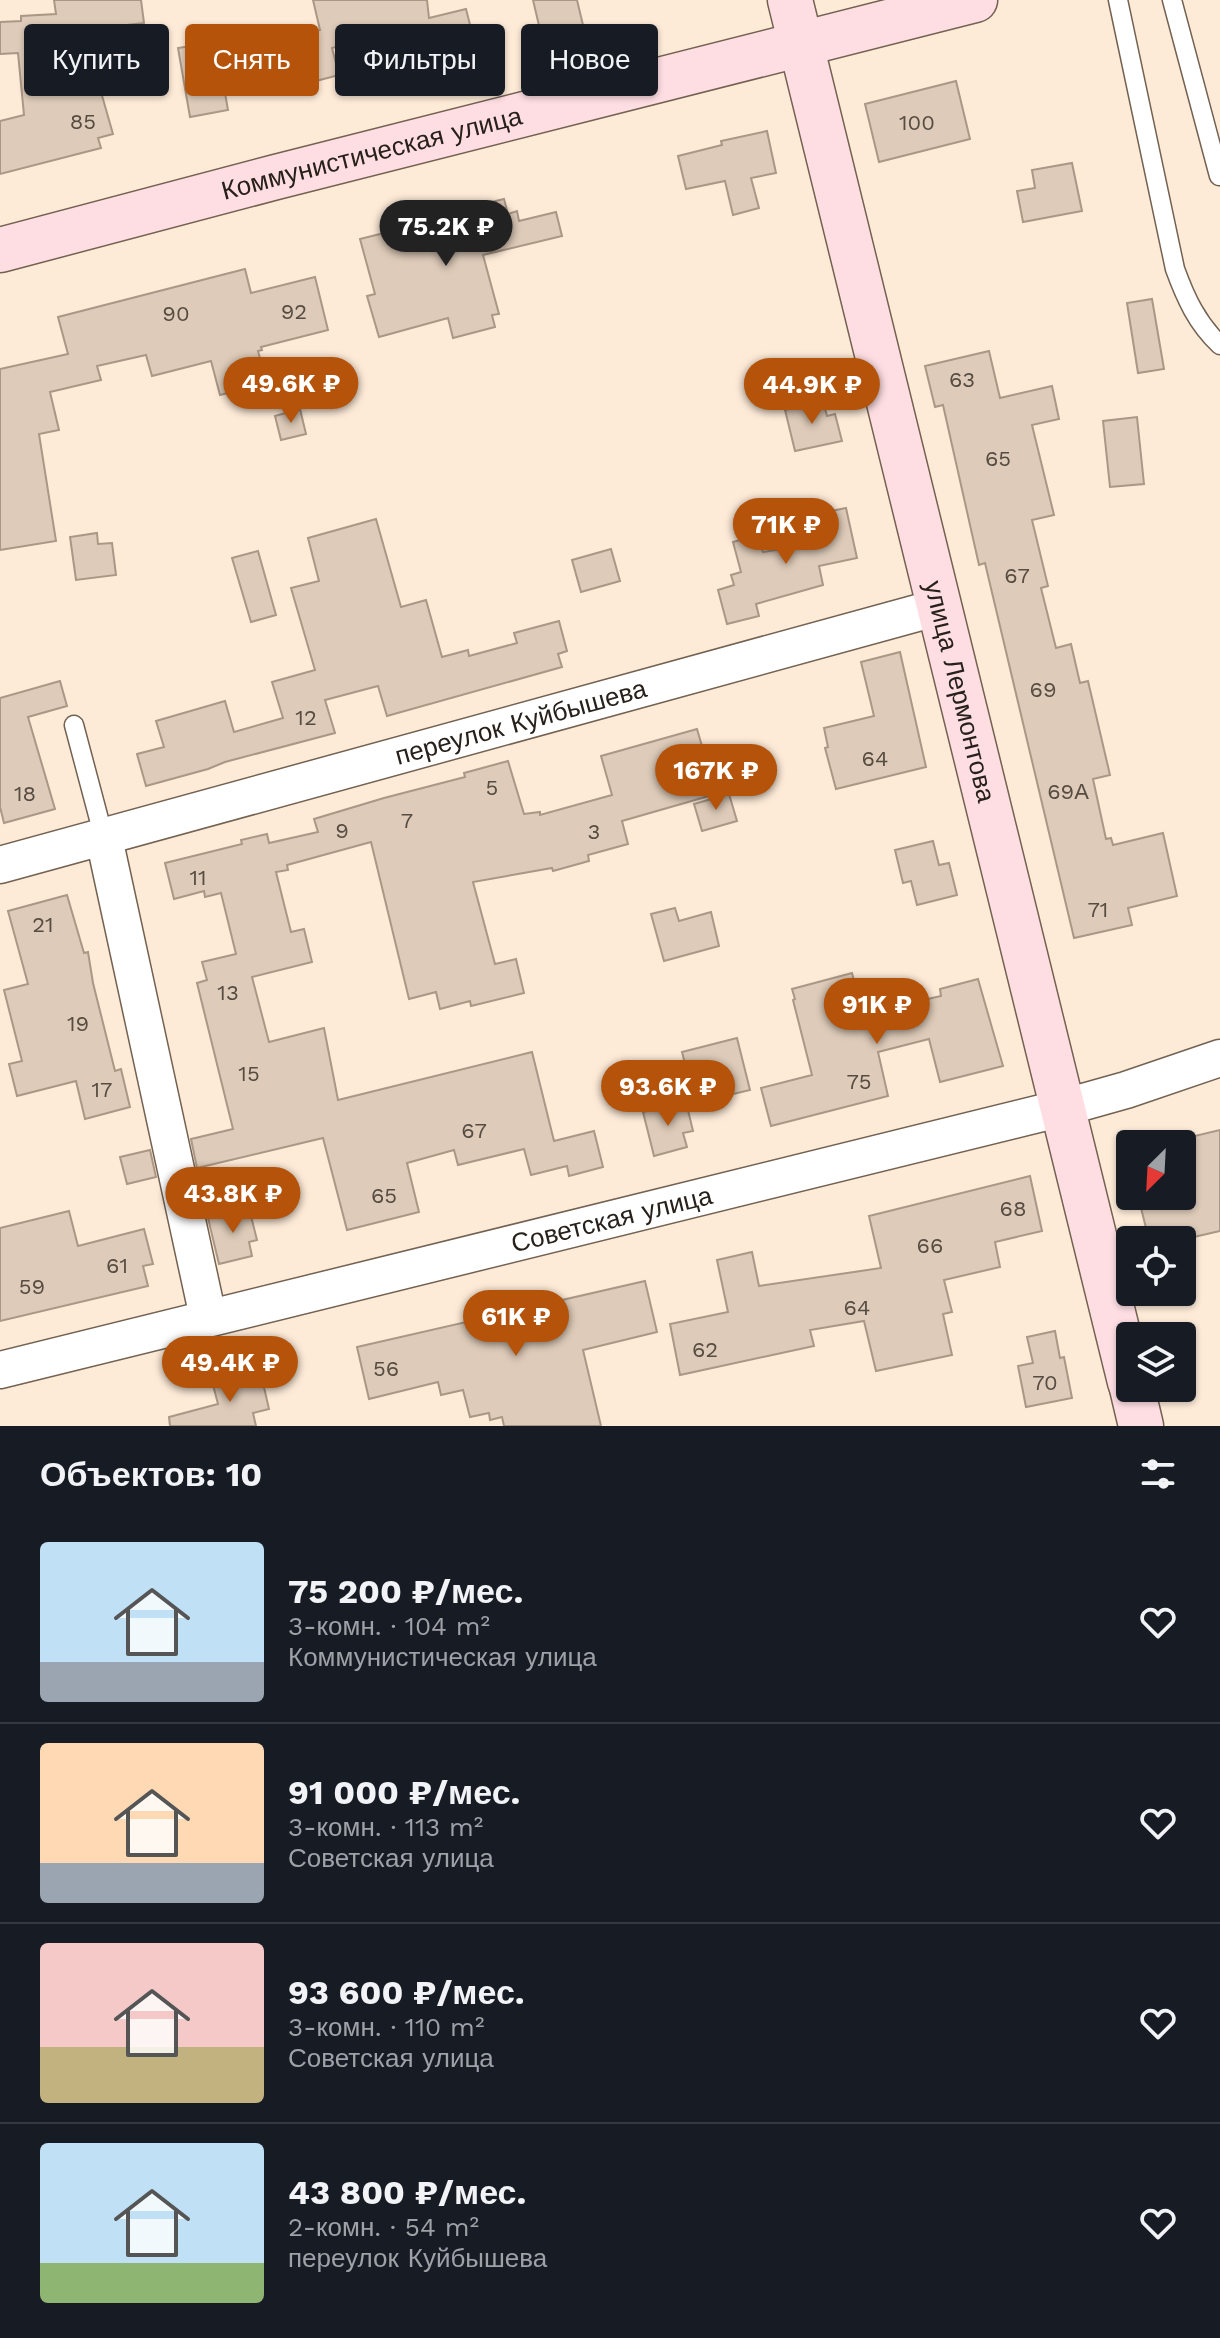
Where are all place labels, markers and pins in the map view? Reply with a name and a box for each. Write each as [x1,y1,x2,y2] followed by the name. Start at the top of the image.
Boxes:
[372,200,520,268] pin: 75.2K ₽
[217,357,365,425] pin: 49.6K ₽
[738,358,886,426] pin: 44.9K ₽
[730,498,842,566] pin: 71K ₽
[651,744,781,812] pin: 167K ₽
[821,978,933,1046] pin: 91K ₽
[594,1060,742,1128] pin: 93.6K ₽
[159,1167,307,1235] pin: 43.8K ₽
[460,1290,572,1358] pin: 61K ₽
[156,1336,304,1404] pin: 49.4K ₽

